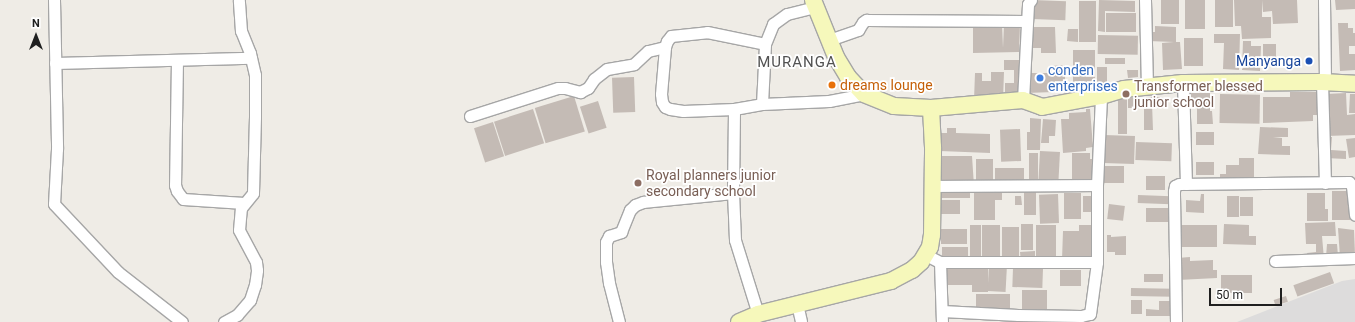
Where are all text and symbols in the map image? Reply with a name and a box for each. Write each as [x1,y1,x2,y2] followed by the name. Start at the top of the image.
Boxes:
[16,16,56,56] north arrow
[32,17,40,30] text: N
[1236,53,1301,69] place label: Manyanga
[757,54,837,72] district label: MURANGA
[1304,56,1314,66] marker: Manyanga
[1048,62,1118,94] place label: conden enterprises
[1035,73,1045,83] marker: conden enterprises
[840,77,933,93] place label: dreams lounge
[1134,78,1263,110] place label: Transformer blessed junior school
[827,80,837,90] marker: dreams lounge
[1121,89,1131,99] marker: Transformer blessed junior school
[646,167,776,200] place label: Royal planners junior secondary school
[633,178,643,188] marker: Royal planners junior secondary school
[1211,280,1284,306] scale bar
[1216,288,1243,302] text: 50 m

